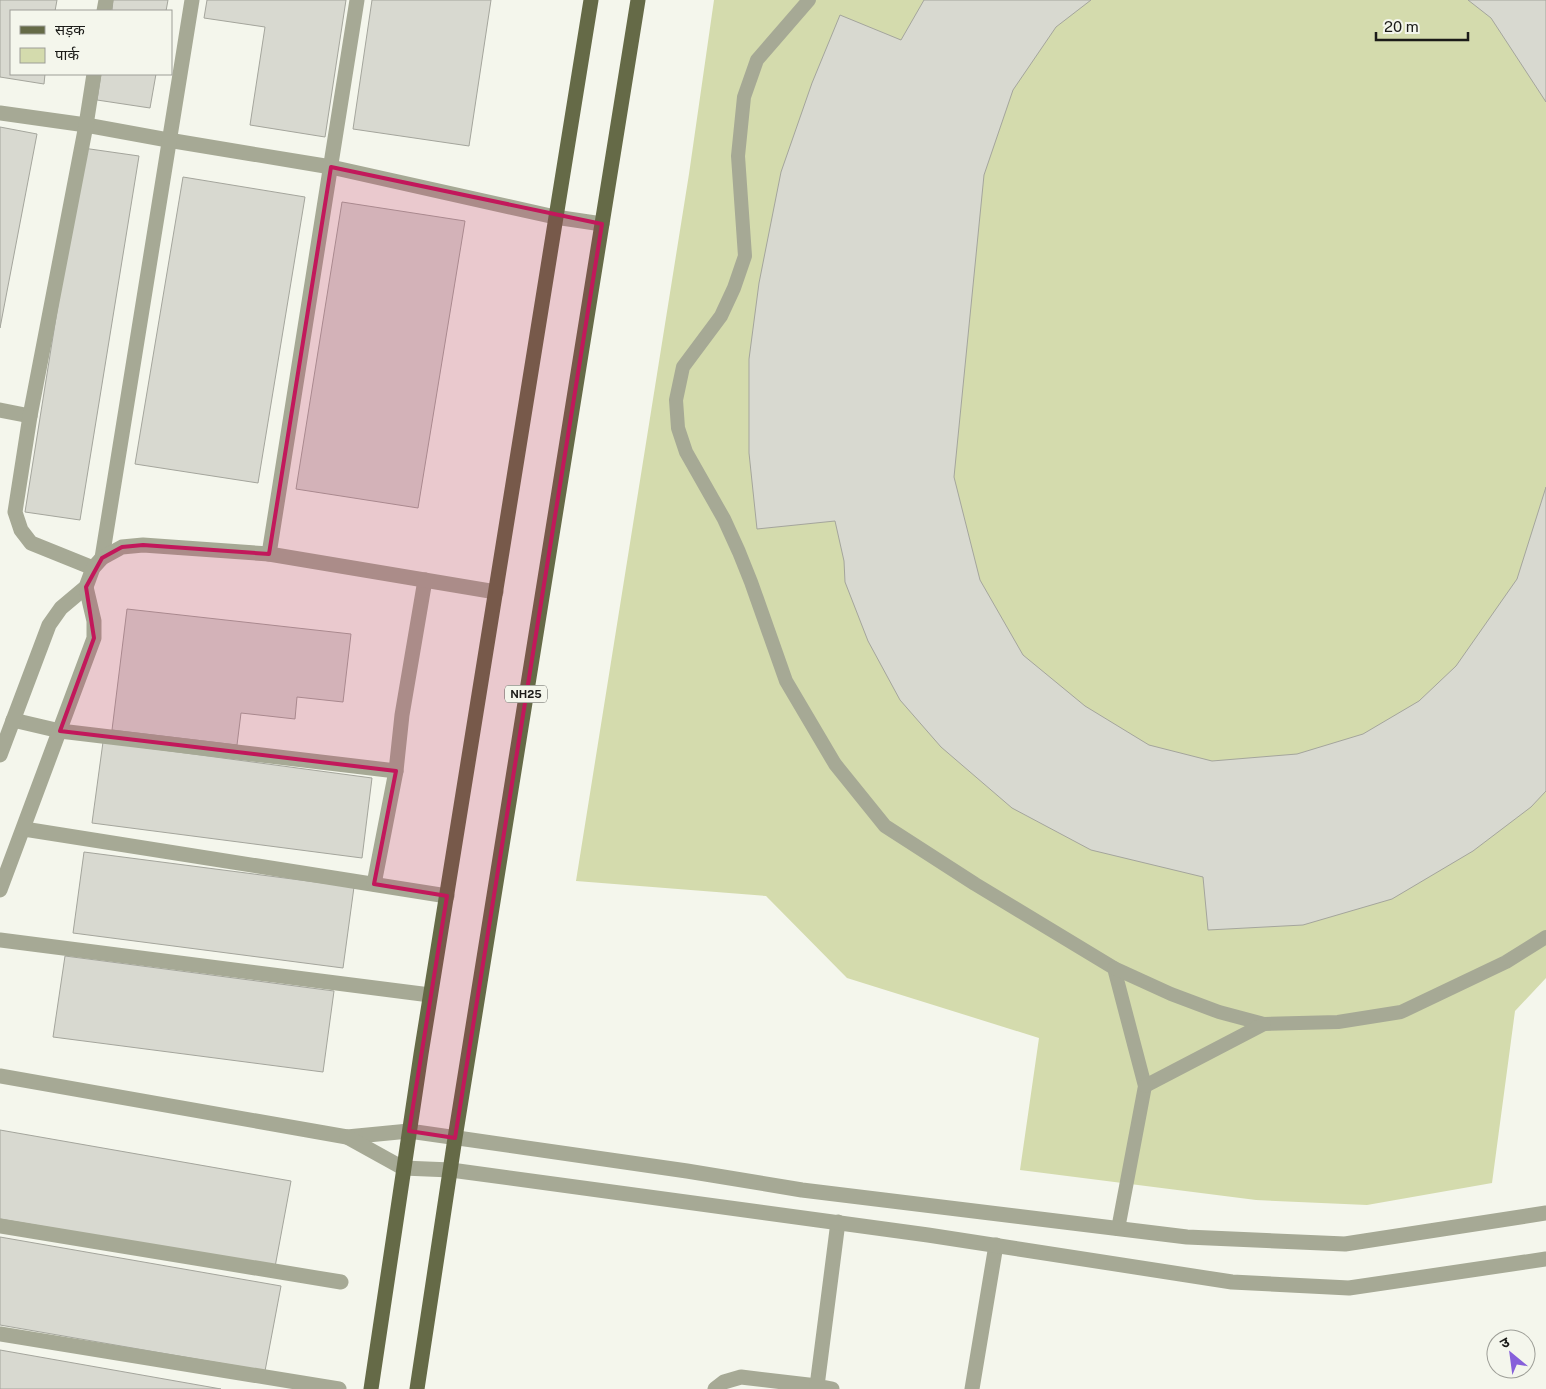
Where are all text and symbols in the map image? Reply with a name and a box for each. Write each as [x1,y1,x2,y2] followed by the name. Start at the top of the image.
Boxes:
[10,10,172,75] legend
[1376,10,1468,42] scale bar
[1384,18,1419,35] text: 20 m
[55,21,85,38] text: सड़क
[55,46,79,63] text: पार्क
[505,686,547,702] road number: NH25
[1486,1329,1536,1379] north arrow
[1497,1333,1513,1352] text: उ

